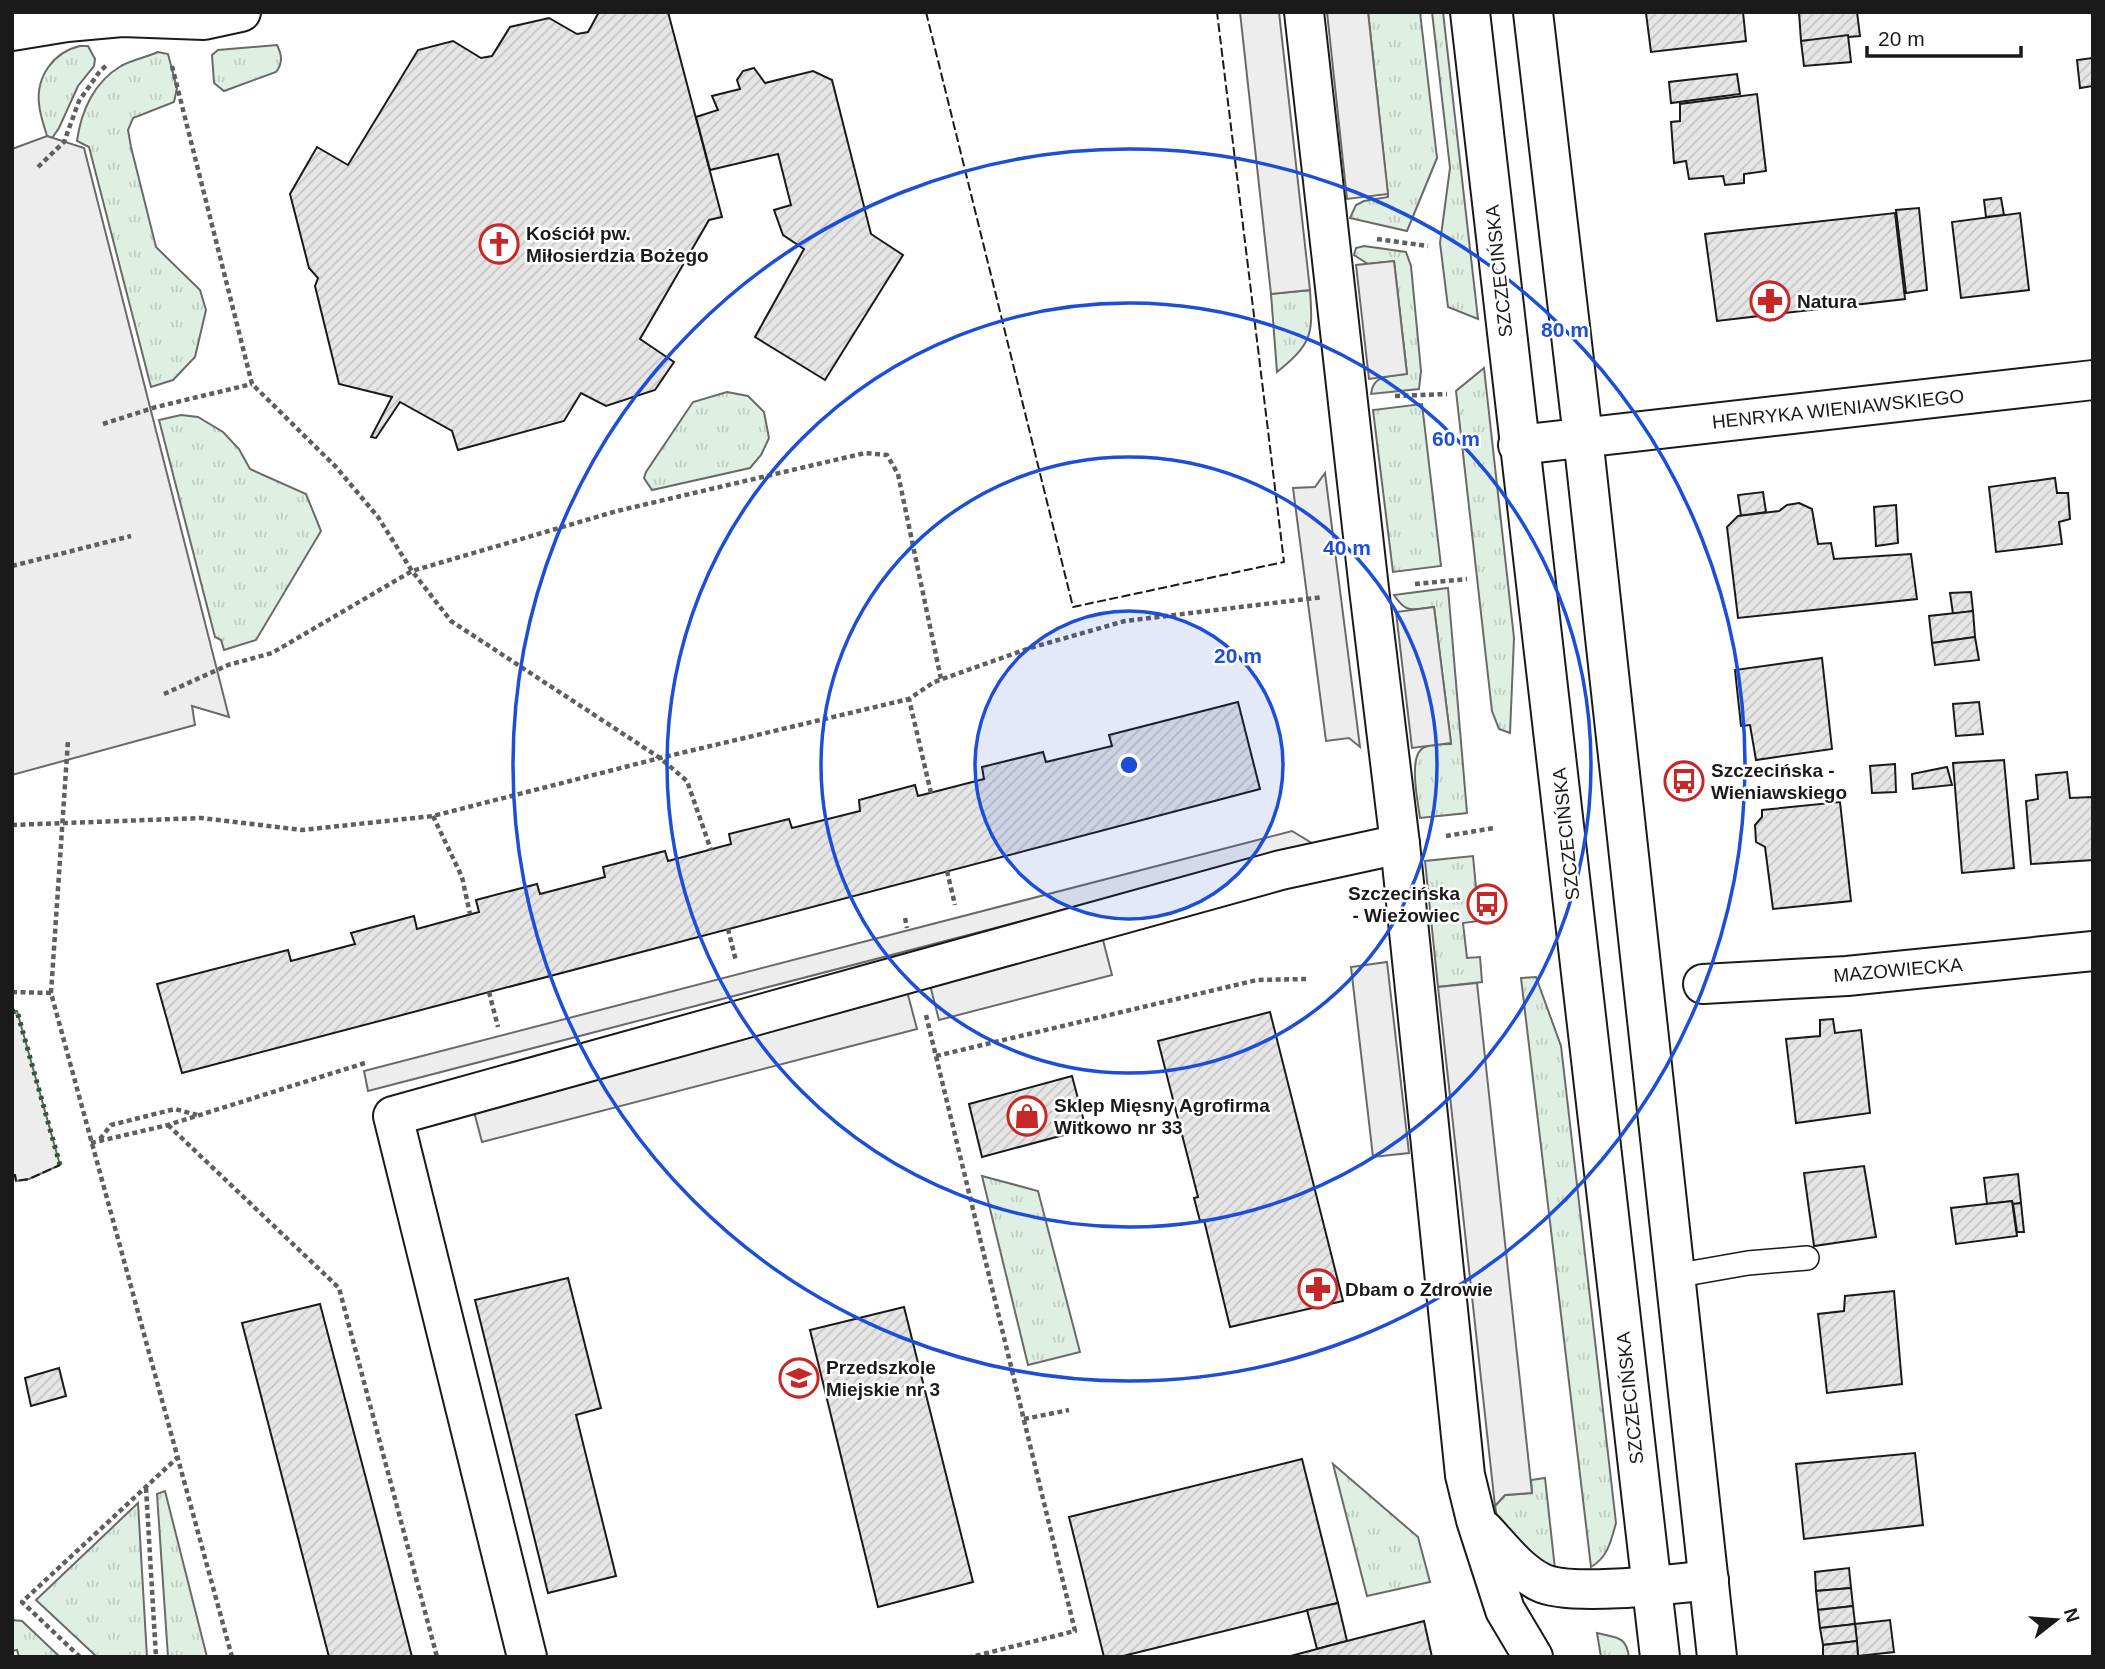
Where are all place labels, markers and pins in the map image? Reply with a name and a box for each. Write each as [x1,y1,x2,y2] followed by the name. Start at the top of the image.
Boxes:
[478,223,520,265] church icon: Kościół pw. Miłosierdzia Bożego
[526,223,709,266] place label: Kościół pw. Miłosierdzia Bożego
[1749,280,1791,322] pharmacy icon: Natura
[1797,291,1858,312] place label: Natura
[1117,753,1141,777] centre of rings
[1663,760,1705,802] bus stop icon: Szczecińska - Wieniawskiego
[1711,760,1847,803] place label: Szczecińska - Wieniawskiego
[1348,883,1460,926] place label: Szczecińska - Wieżowiec
[1466,883,1508,925] bus stop icon: Szczecińska - Wieżowiec
[1006,1095,1048,1137] shop icon: Sklep Mięsny Agrofirma Witkowo nr 33
[1054,1095,1270,1138] place label: Sklep Mięsny Agrofirma Witkowo nr 33
[1297,1268,1339,1310] pharmacy icon: Dbam o Zdrowie
[1345,1279,1493,1300] place label: Dbam o Zdrowie
[778,1357,820,1399] school or university icon: Przedszkole Miejskie nr 3
[826,1357,940,1400] place label: Przedszkole Miejskie nr 3

